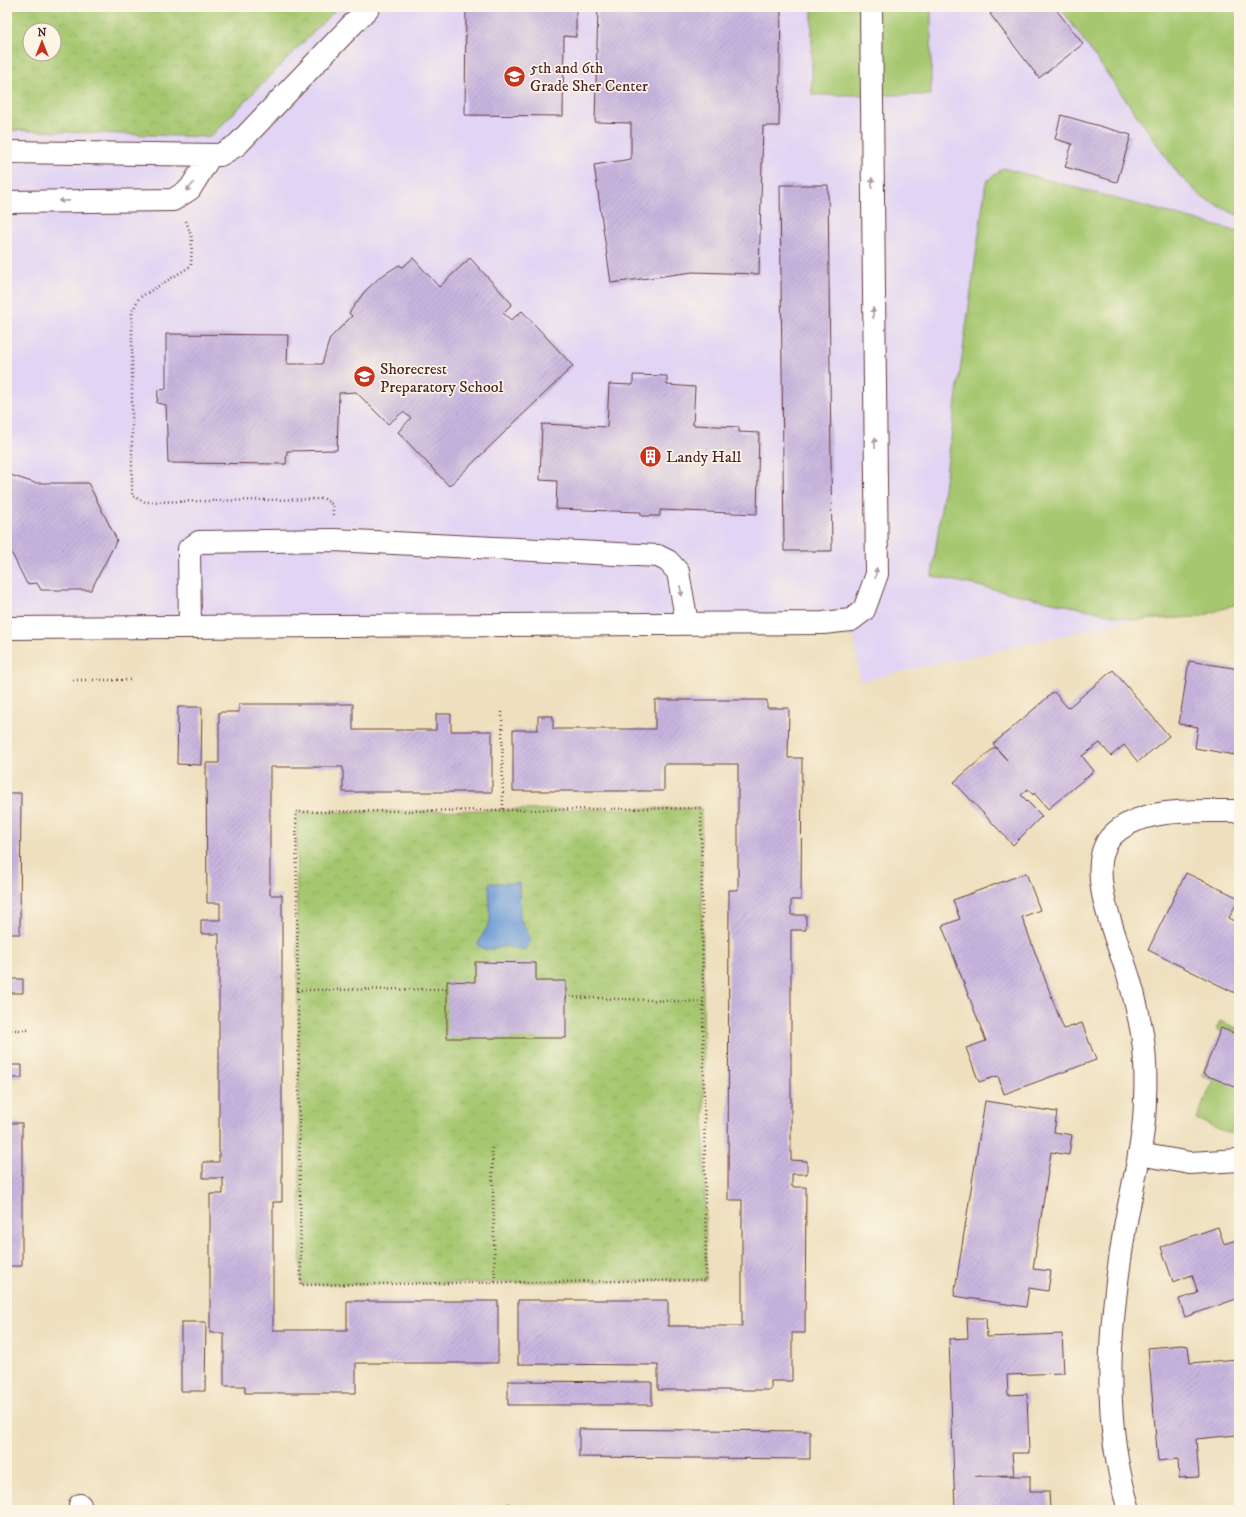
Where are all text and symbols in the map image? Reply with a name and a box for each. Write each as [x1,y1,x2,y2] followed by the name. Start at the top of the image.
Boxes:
[22,22,62,62] north arrow
[37,26,47,40] text: N
[530,58,648,96] place label: 5th and 6th Grade Sher Center
[502,63,528,89] school or university icon: 5th and 6th Grade Sher Center
[868,177,875,189] one-way arrow
[185,182,194,192] one-way arrow
[58,198,70,205] one-way arrow
[870,306,876,319] one-way arrow
[380,359,503,397] place label: Shorecrest Preparatory School
[351,364,377,390] school or university icon: Shorecrest Preparatory School
[872,436,878,449] one-way arrow
[637,443,663,469] building icon: Landy Hall
[666,447,742,467] place label: Landy Hall
[873,567,879,579] one-way arrow
[678,584,684,597] one-way arrow

